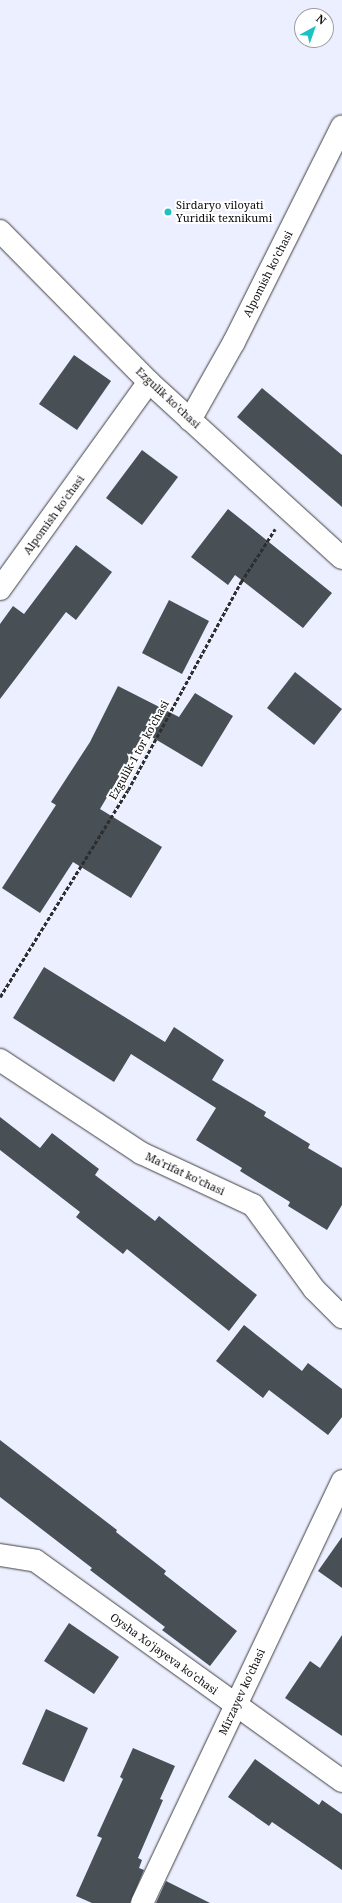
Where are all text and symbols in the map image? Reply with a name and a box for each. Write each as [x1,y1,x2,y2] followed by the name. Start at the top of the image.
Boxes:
[294,8,334,48] north arrow
[313,11,330,28] text: N
[176,199,272,225] place label: Sirdaryo viloyati Yuridik texnikumi
[163,207,173,217] marker: Sirdaryo viloyati Yuridik texnikumi
[241,229,295,319] street label: Alpomish ko'chasi
[133,365,203,431] street label: Ezgulik ko'chasi
[21,473,87,557] street label: Alpomish ko'chasi
[106,698,172,802] street label: Ezgulik-1 tor ko'chasi
[143,1150,227,1198] street label: Ma'rifat ko'chasi
[108,1610,220,1698] street label: Oysha Xo'jayeva ko'chasi
[216,1647,268,1737] street label: Mirzayev ko'chasi

